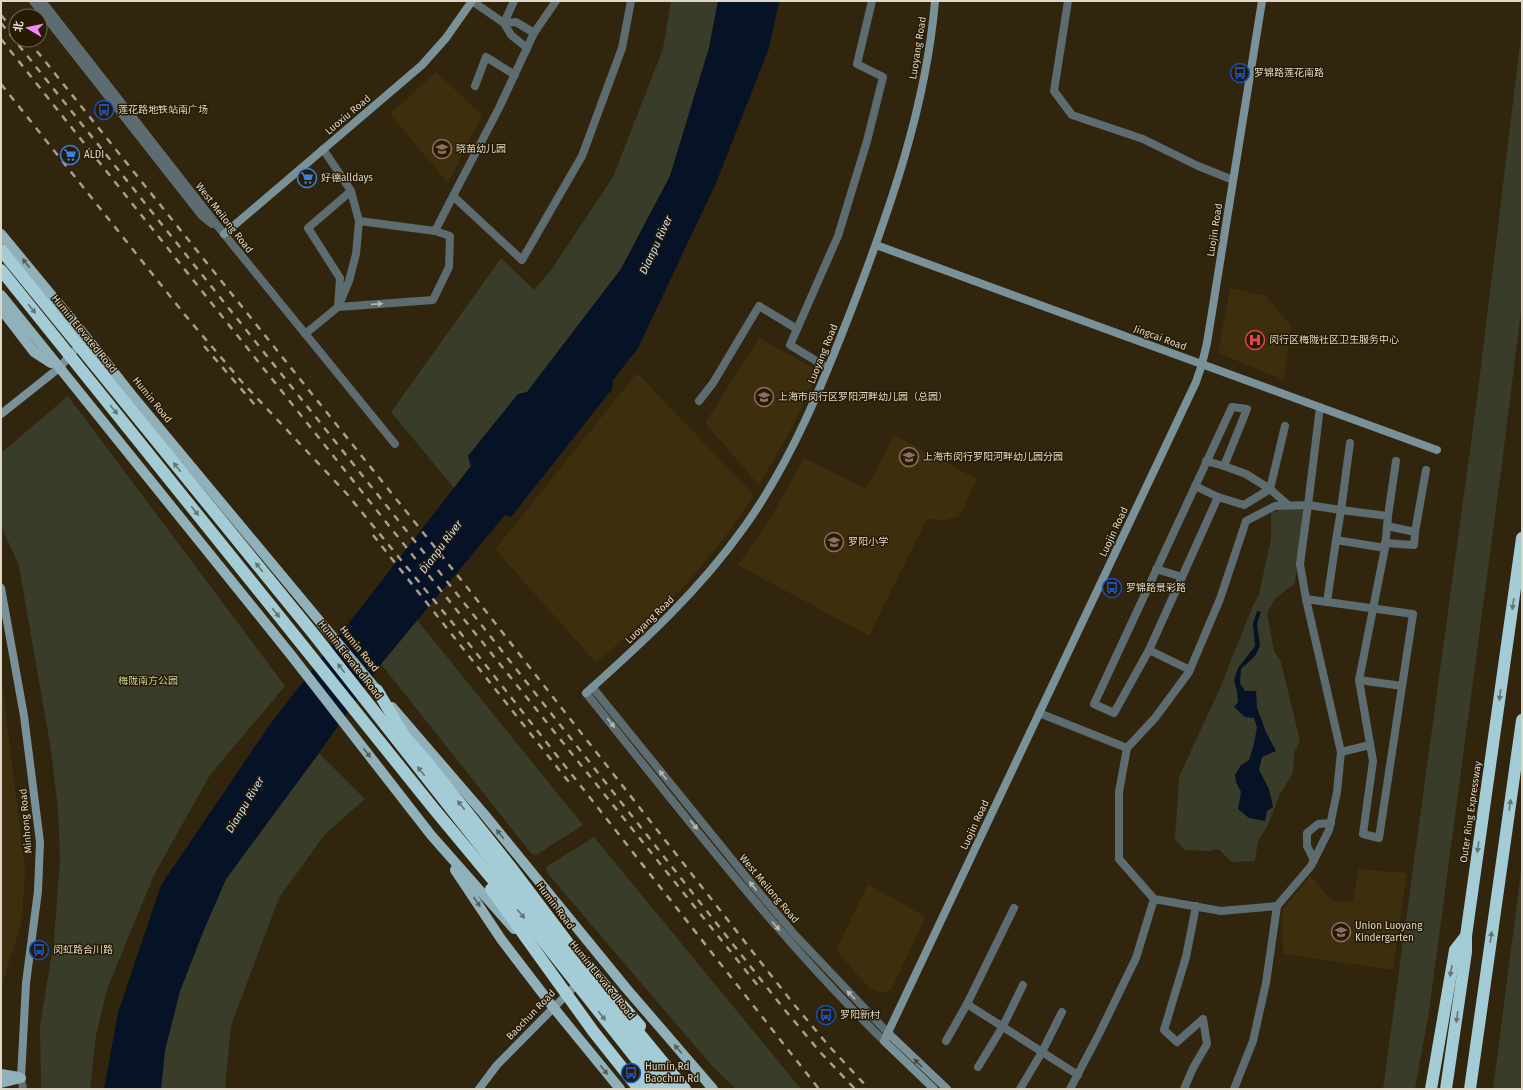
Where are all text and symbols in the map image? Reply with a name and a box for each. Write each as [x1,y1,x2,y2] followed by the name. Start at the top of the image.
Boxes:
[8,8,48,48] north arrow
[907,16,929,80] street label: Luoyang Road
[11,20,26,33] text: 北
[1229,62,1251,84] bus stop icon: 罗锦路莲花南路
[1254,67,1324,79] place label: 罗锦路莲花南路
[323,93,373,137] street label: Luoxiu Road
[93,99,115,121] bus stop icon: 莲花路地铁站南广场
[118,104,208,116] place label: 莲花路地铁站南广场
[431,138,453,160] school or university icon: 晓苗幼儿园
[456,143,506,155] place label: 晓苗幼儿园
[59,144,81,166] supermarket icon: ALDI
[84,149,104,161] place label: ALDI
[296,167,318,189] supermarket icon: 好德alldays
[321,172,373,184] place label: 好德alldays
[193,180,255,256] street label: West Meilong Road
[1205,203,1225,257] street label: Luojin Road
[637,213,676,276] water label: Dianpu River
[21,258,30,269] one-way arrow
[49,293,119,375] street label: Humin Elevated Road
[371,301,383,307] one-way arrow
[28,303,37,314] one-way arrow
[806,322,840,386] street label: Luoyang Road
[1132,323,1188,353] street label: Jingcai Road
[1244,329,1266,351] hospital icon: 闵行区梅陇社区卫生服务中心
[1269,334,1399,346] place label: 闵行区梅陇社区卫生服务中心
[130,375,174,425] street label: Humin Road
[753,386,775,408] school or university icon: 上海市闵行区罗阳河畔幼儿园（总园）
[778,391,948,403] place label: 上海市闵行区罗阳河畔幼儿园（总园）
[109,405,118,416] one-way arrow
[898,446,920,468] school or university icon: 上海市闵行罗阳河畔幼儿园分园
[923,451,1063,463] place label: 上海市闵行罗阳河畔幼儿园分园
[173,461,182,472] one-way arrow
[1097,505,1131,559] street label: Luojin Road
[191,506,199,517] one-way arrow
[417,517,466,576] water label: Dianpu River
[823,531,845,553] school or university icon: 罗阳小学
[848,536,888,548] place label: 罗阳小学
[255,562,264,573] one-way arrow
[1101,577,1123,599] bus stop icon: 罗锦路景彩路
[1126,582,1186,594] place label: 罗锦路景彩路
[623,594,677,646] street label: Luoyang Road
[1510,598,1516,610] one-way arrow
[272,607,281,618] one-way arrow
[315,618,385,702] street label: Humin Elevated Road
[337,624,381,674] street label: Humin Road
[337,663,345,674] one-way arrow
[118,675,178,687] park label: 梅陇南方公园
[1497,689,1503,701] one-way arrow
[607,718,615,729] one-way arrow
[362,748,371,759] one-way arrow
[1458,760,1484,864] street label: Outer Ring Expressway
[417,765,426,776] one-way arrow
[659,770,668,780] one-way arrow
[223,774,267,835] water label: Dianpu River
[17,788,35,854] street label: Minhong Road
[958,798,992,852] street label: Luojin Road
[1507,799,1513,811] one-way arrow
[457,800,466,811] one-way arrow
[689,820,698,831] one-way arrow
[496,828,505,839] one-way arrow
[1475,841,1481,853] one-way arrow
[737,852,801,926] street label: West Meilong Road
[533,880,577,932] street label: Humin Road
[749,881,757,891] one-way arrow
[473,896,480,908] one-way arrow
[517,909,526,919] one-way arrow
[772,920,781,931] one-way arrow
[1355,920,1423,944] place label: Union Luoyang Kindergarten
[1330,921,1352,943] school or university icon: Union Luoyang Kindergarten
[1488,931,1494,943] one-way arrow
[28,939,50,961] bus stop icon: 闵虹路合川路
[567,939,637,1021] street label: Humin Elevated Road
[53,944,113,956] place label: 闵虹路合川路
[1448,965,1454,977] one-way arrow
[504,987,558,1043] street label: Baochun Road
[846,990,856,1000] one-way arrow
[815,1004,837,1026] bus stop icon: 罗阳新村
[840,1009,880,1021] place label: 罗阳新村
[598,1010,607,1021] one-way arrow
[1453,1011,1460,1023] one-way arrow
[674,1044,683,1054] one-way arrow
[913,1058,923,1068] one-way arrow
[645,1061,699,1085] place label: Humin Rd Baochun Rd
[620,1062,642,1084] bus stop icon: Humin Rd Baochun Rd
[600,1065,609,1075] one-way arrow

